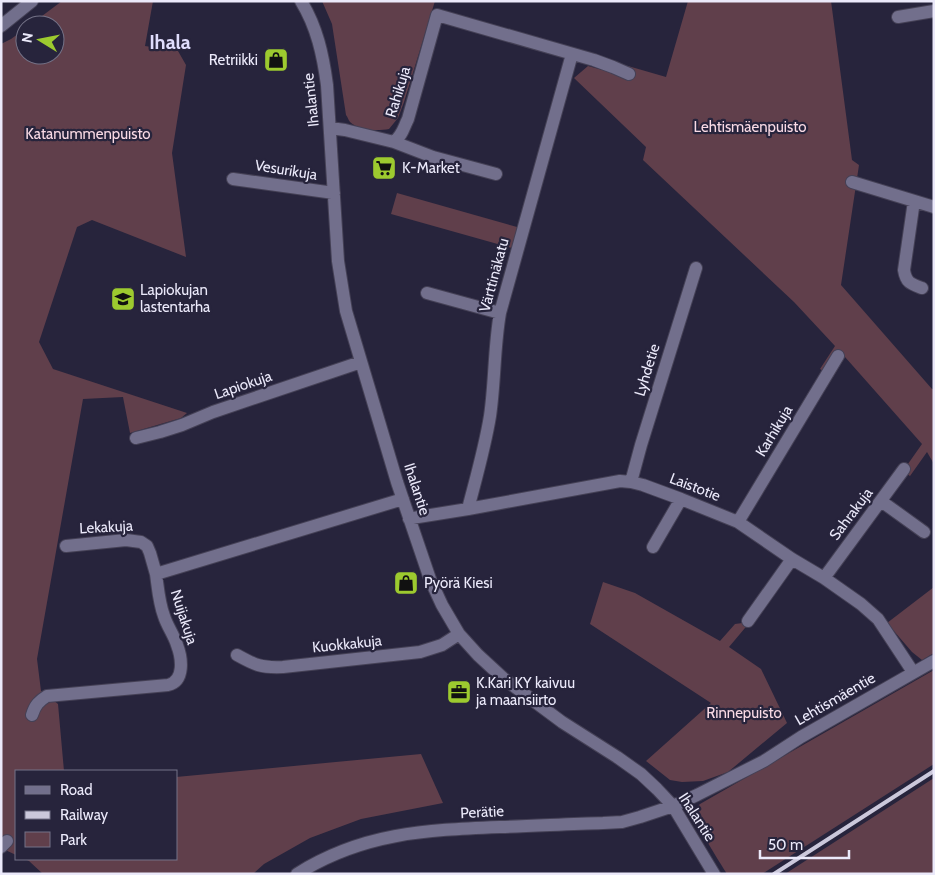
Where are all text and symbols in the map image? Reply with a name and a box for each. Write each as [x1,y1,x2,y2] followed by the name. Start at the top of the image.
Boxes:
[15,15,65,65] north arrow
[149,30,191,54] district label: Ihala
[17,31,37,44] text: N
[263,47,289,73] shop icon: Retriikki
[209,51,258,69] place label: Retriikki
[382,64,415,120] street label: Rahikuja
[299,72,323,128] street label: Ihalantie
[694,118,806,136] park label: Lehtismäenpuisto
[25,125,151,143] park label: Katanummenpuisto
[371,155,397,181] supermarket icon: K-Market
[254,156,319,184] street label: Vesurikuja
[402,159,460,177] place label: K-Market
[475,236,513,314] street label: Värttinäkatu
[140,281,211,316] place label: Lapiokujan lastentarha
[110,286,136,312] school or university icon: Lapiokujan lastentarha
[630,341,664,398] street label: Lyhdetie
[212,367,275,403] street label: Lapiokuja
[752,401,797,460] street label: Karhikuja
[400,461,434,518] street label: Ihalantie
[667,469,723,505] street label: Laistotie
[825,484,877,544] street label: Sahrakuja
[79,517,134,537] street label: Lekakuja
[393,570,419,596] shop icon: Pyörä Kiesi
[424,574,493,592] place label: Pyörä Kiesi
[167,587,202,648] street label: Nuijakuja
[311,631,383,657] street label: Kuokkakuja
[792,669,879,729] street label: Lehtismäentie
[475,674,575,709] place label: K.Kari KY kaivuu ja maansiirto
[446,679,472,705] office icon: K.Kari KY kaivuu ja maansiirto
[706,704,782,722] park label: Rinnepuisto
[15,770,178,860] legend
[60,781,93,799] text: Road
[675,789,719,845] street label: Ihalantie
[460,802,505,822] street label: Perätie
[60,806,109,824] text: Railway
[760,828,849,860] scale bar
[60,831,87,849] text: Park
[768,836,803,854] text: 50 m

